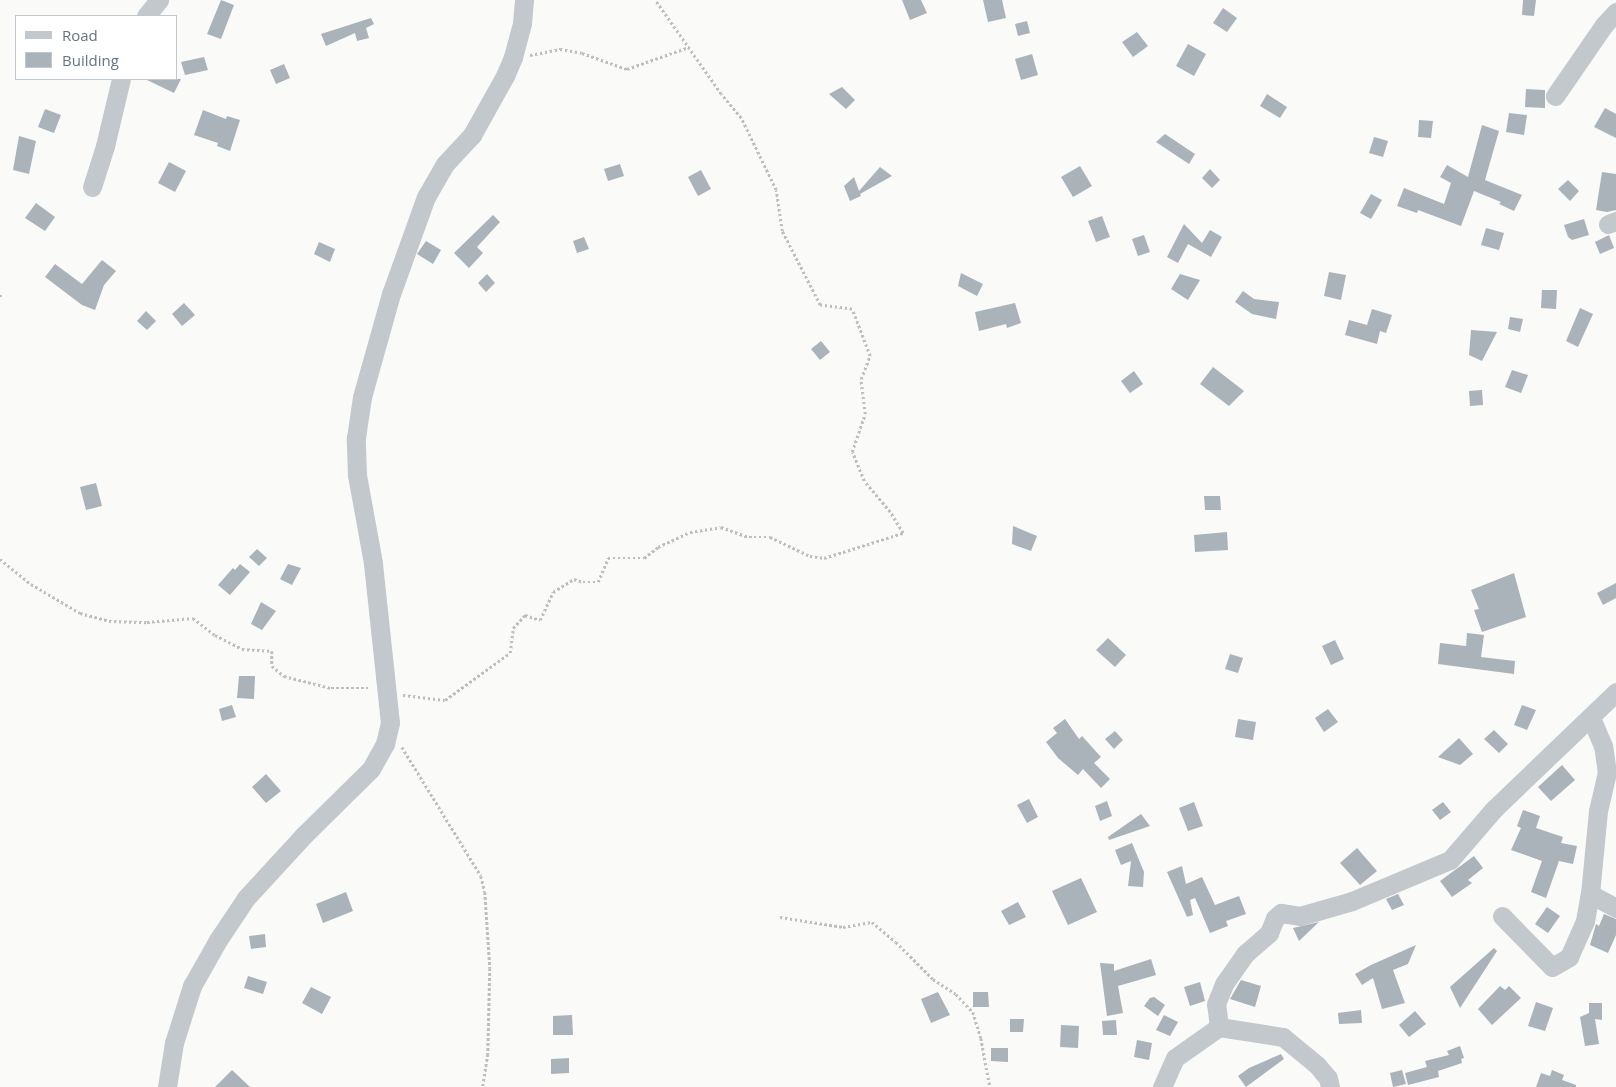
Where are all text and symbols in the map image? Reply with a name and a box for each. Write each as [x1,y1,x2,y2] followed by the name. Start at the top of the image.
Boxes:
[15,15,178,80] legend
[62,25,98,45] text: Road
[62,50,119,70] text: Building

